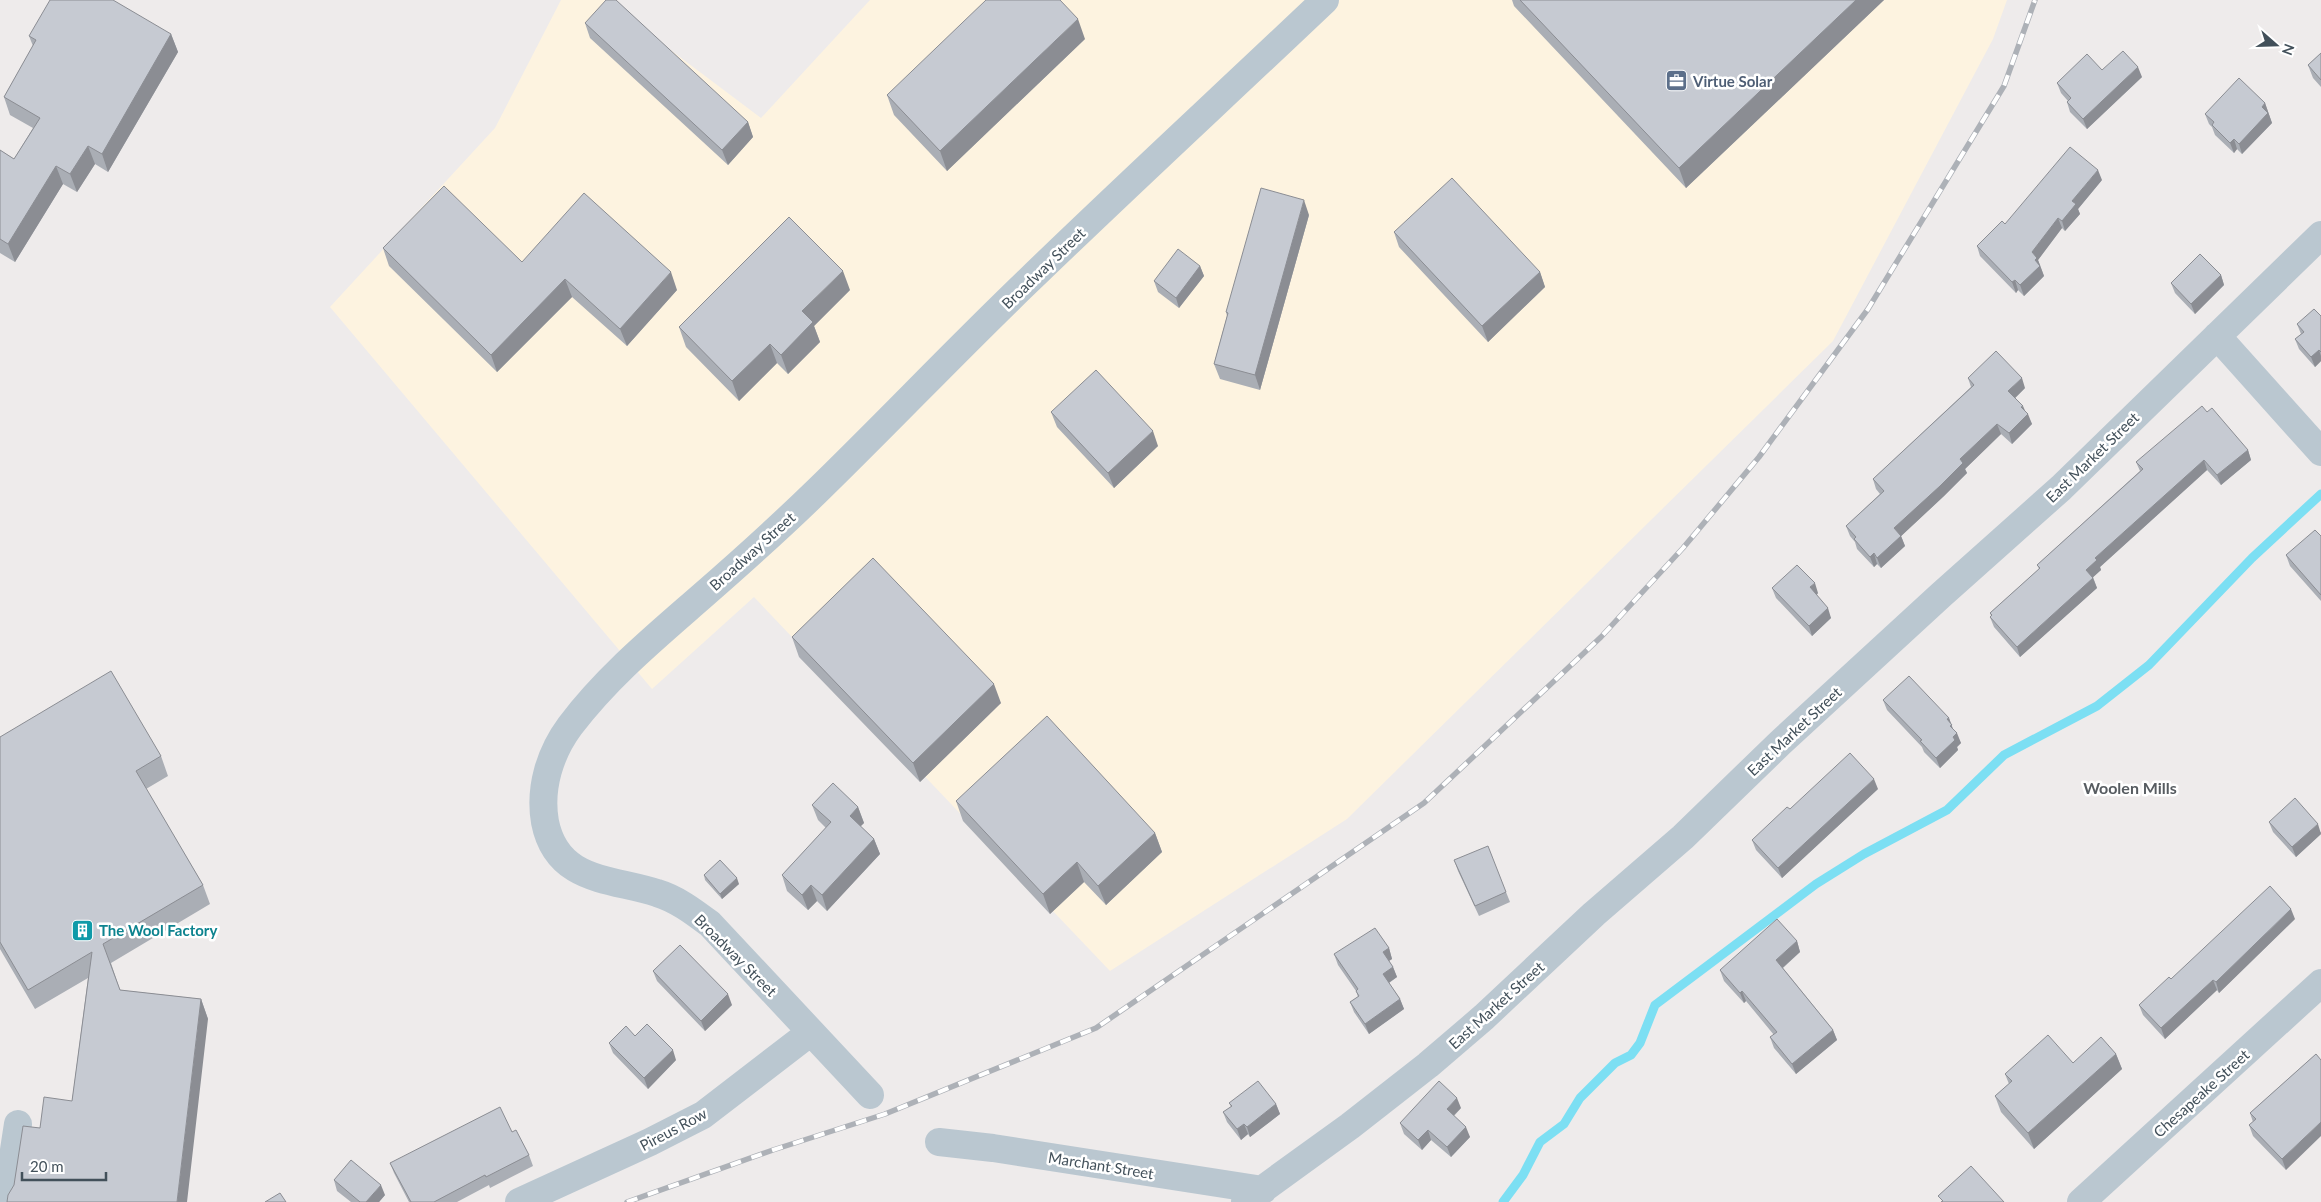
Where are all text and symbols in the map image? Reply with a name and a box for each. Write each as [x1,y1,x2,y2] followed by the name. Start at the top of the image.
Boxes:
[2251,20,2301,70] north arrow
[2279,42,2299,58] text: N
[1665,69,1689,93] office icon: Virtue Solar
[1692,72,1773,90] place label: Virtue Solar
[998,223,1089,312] street label: Broadway Street
[2042,408,2143,506] street label: East Market Street
[706,508,799,594] street label: Broadway Street
[1743,682,1845,779] street label: East Market Street
[2083,778,2177,797] district label: Woolen Mills
[691,910,781,1000] street label: Broadway Street
[71,918,95,942] building icon: The Wool Factory
[99,921,217,939] place label: The Wool Factory
[1445,957,1548,1053] street label: East Market Street
[2149,1045,2253,1141] street label: Chesapeake Street
[636,1104,710,1154] street label: Pireus Row
[1047,1148,1156,1182] street label: Marchant Street
[22,1150,106,1182] scale bar
[30,1157,64,1175] text: 20 m

